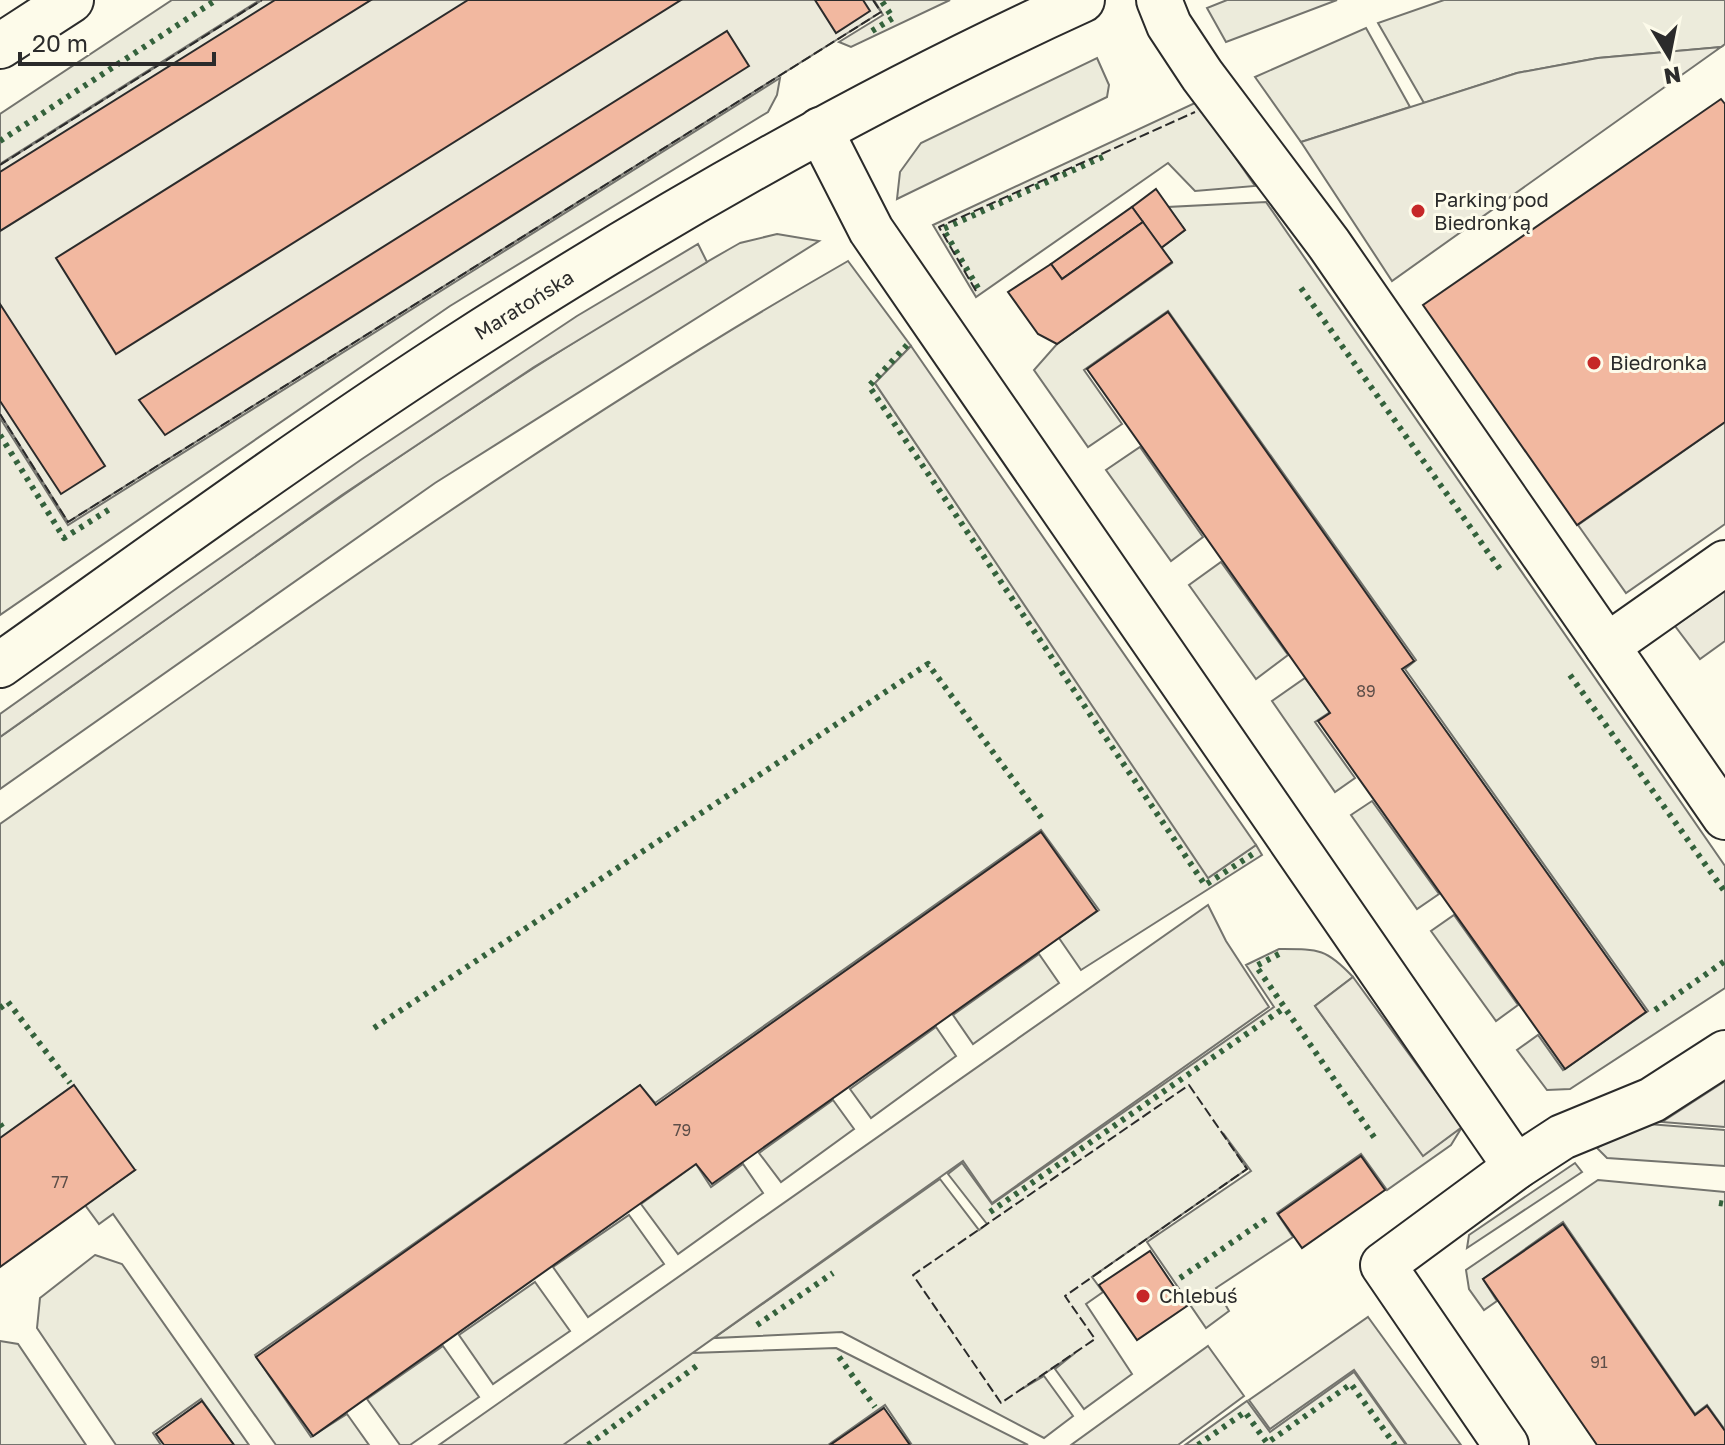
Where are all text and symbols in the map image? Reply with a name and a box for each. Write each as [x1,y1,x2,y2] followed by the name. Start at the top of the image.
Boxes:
[20,16,214,66] scale bar
[1629,16,1709,96] north arrow
[32,28,88,57] text: 20 m
[1662,61,1683,91] text: N
[1434,187,1549,234] place label: Parking pod Biedronką
[1409,202,1427,220] marker: Parking pod Biedronką
[469,264,578,344] street label: Maratońska
[1610,350,1707,374] place label: Biedronka
[1585,354,1603,372] marker: Biedronka
[1356,681,1376,701] house number: 89
[673,1120,691,1140] house number: 79
[52,1172,68,1192] house number: 77
[1159,1283,1238,1307] place label: Chlebuś
[1134,1287,1152,1305] marker: Chlebuś
[1590,1352,1608,1372] house number: 91

